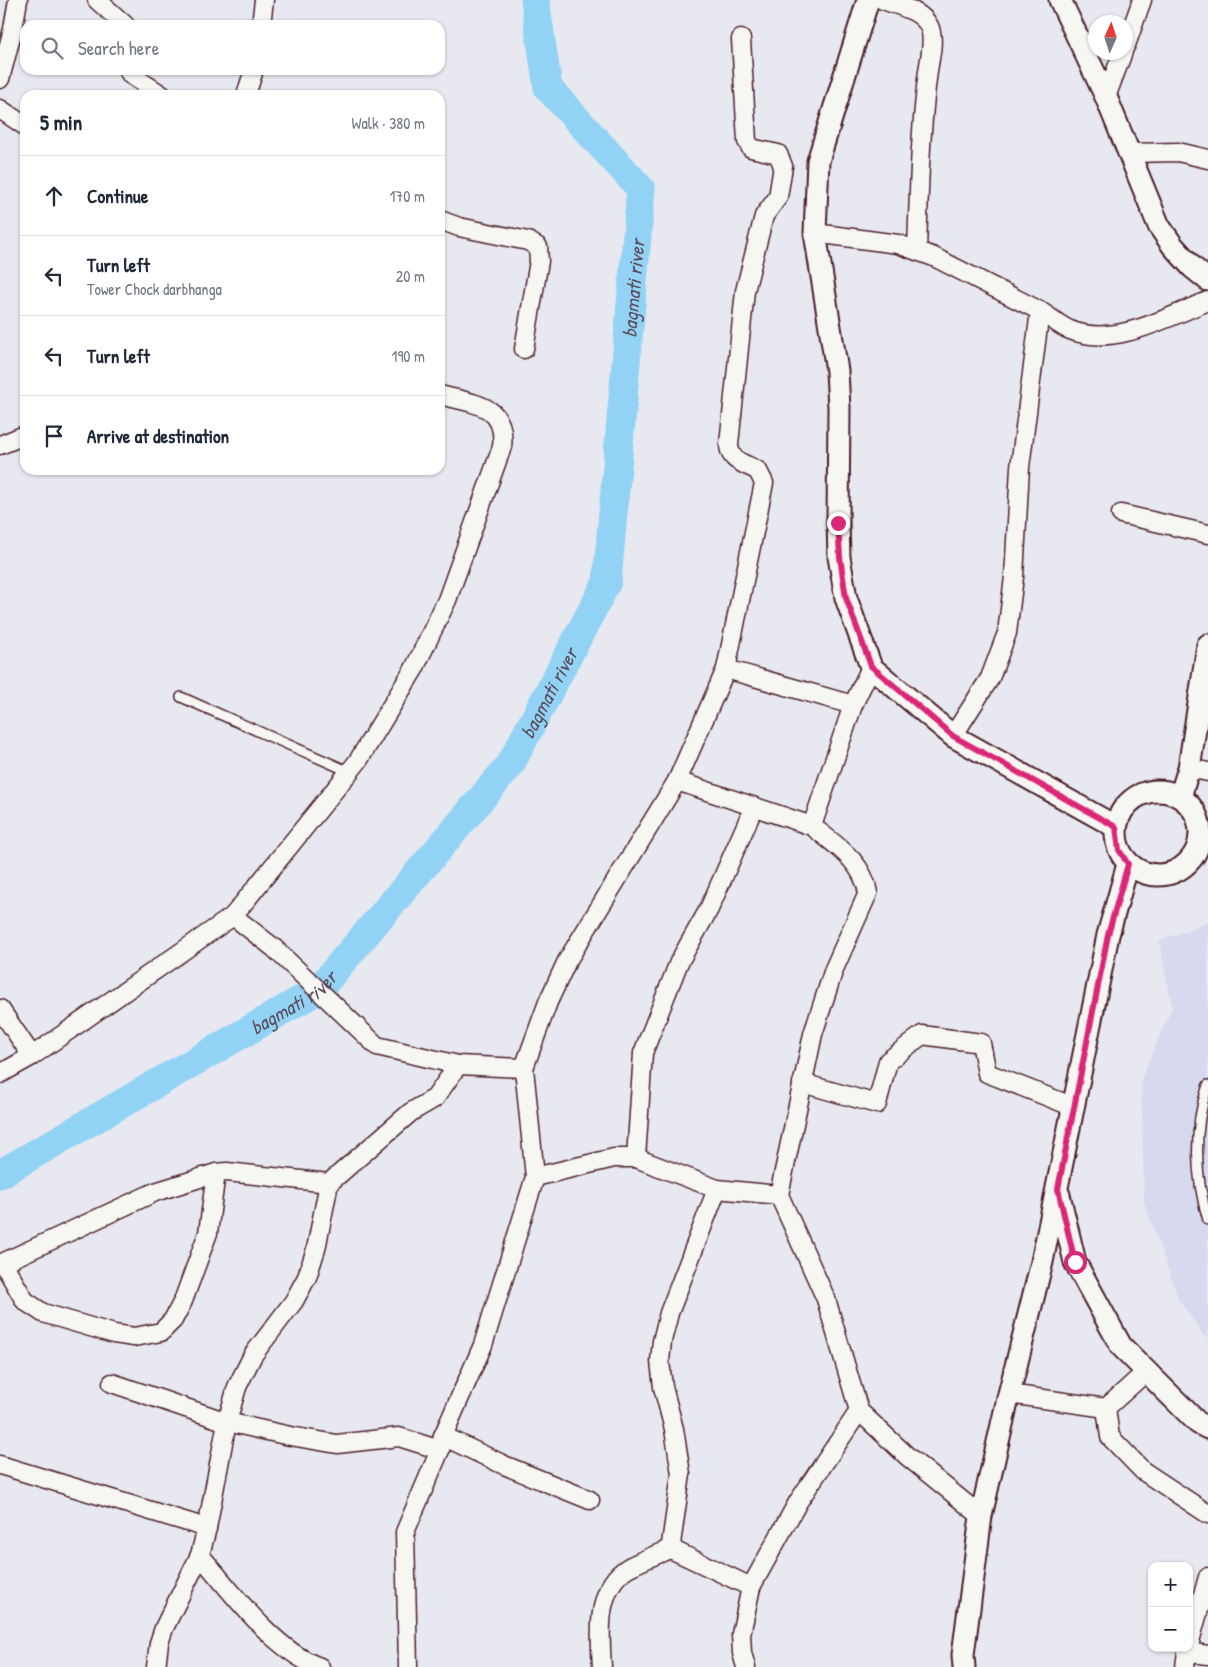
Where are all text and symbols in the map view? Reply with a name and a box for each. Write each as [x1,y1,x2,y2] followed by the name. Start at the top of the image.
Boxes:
[1088,15,1133,60] north arrow
[20,20,445,75] search box
[38,34,66,62] icon: search
[78,35,159,61] text: Search here
[40,108,82,137] text: 5 min
[352,112,425,134] text: Walk · 380 m
[40,182,68,210] icon: ahead
[87,183,148,209] text: Continue
[390,185,425,207] text: 170 m
[615,236,650,339] water label: bagmati river
[87,252,150,278] text: Turn left
[40,262,68,290] icon: left
[396,265,425,287] text: 20 m
[87,278,222,300] text: Tower Chock darbhanga
[40,342,68,370] icon: left
[87,343,150,369] text: Turn left
[392,345,425,367] text: 190 m
[40,422,68,450] icon: arrive
[87,423,229,449] text: Arrive at destination
[827,512,850,535] route end
[513,641,584,742] water label: bagmati river
[245,963,344,1040] water label: bagmati river
[1064,1251,1087,1274] route start
[1148,1562,1193,1652] map controls
[1148,1562,1193,1607] button: +
[1148,1607,1193,1652] button: −

